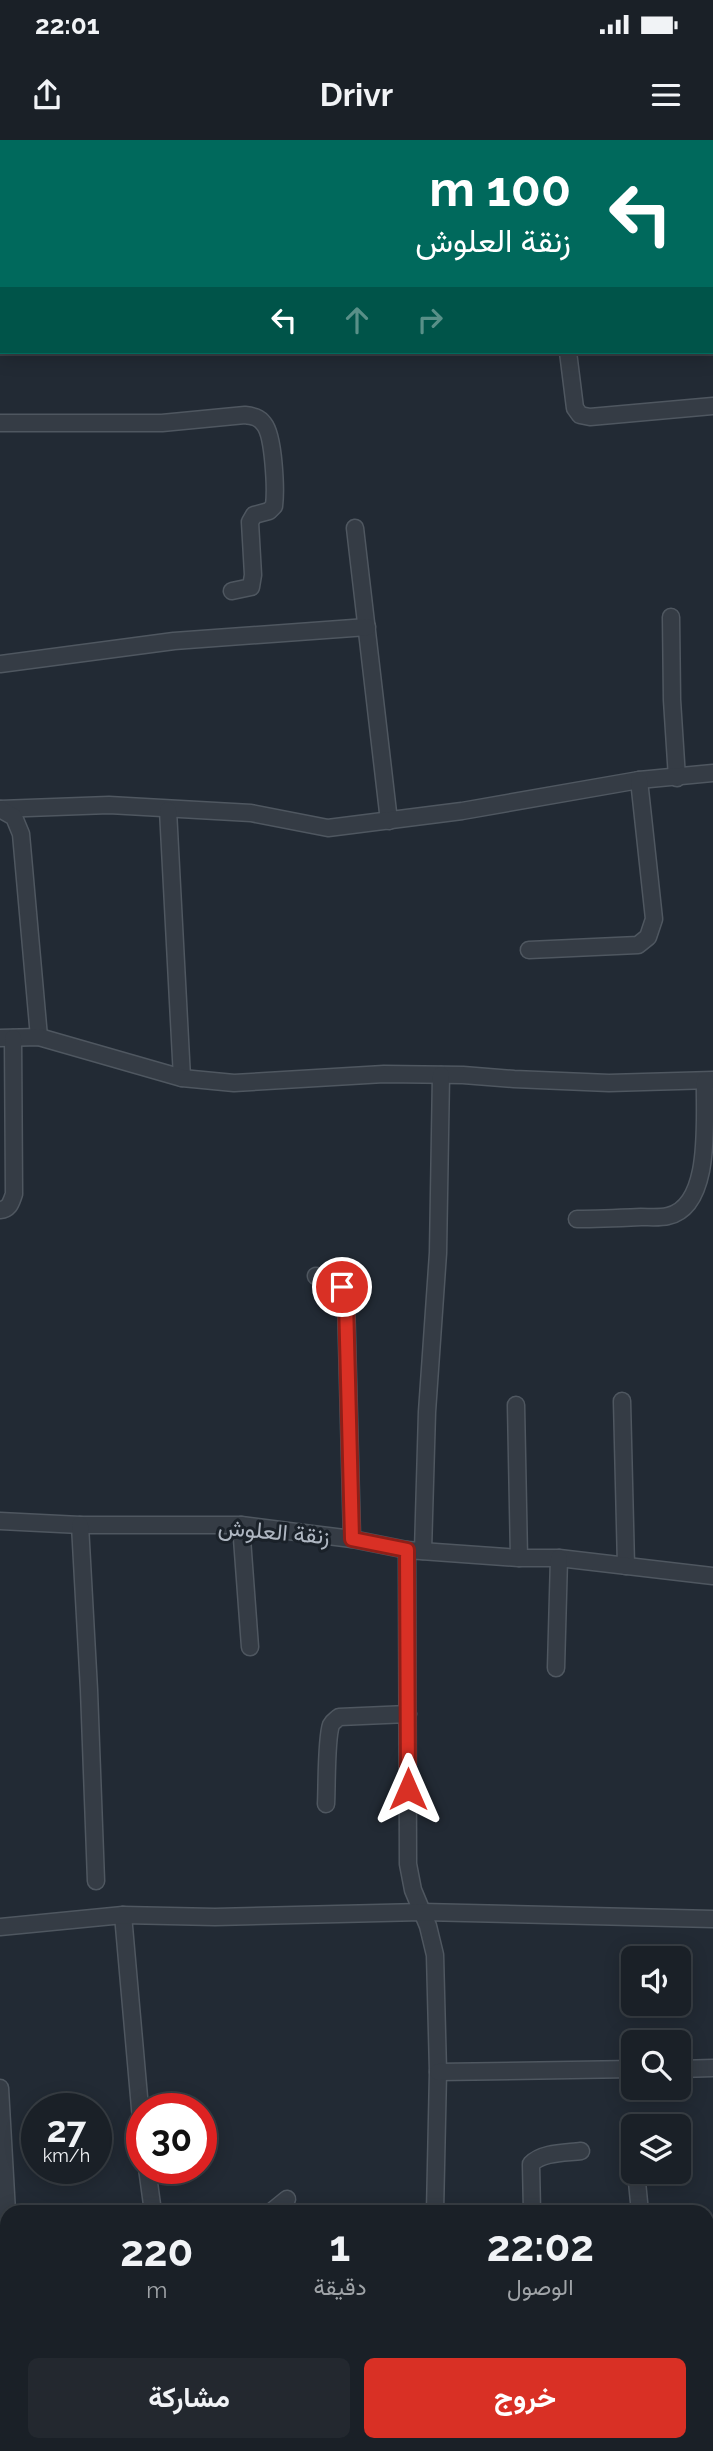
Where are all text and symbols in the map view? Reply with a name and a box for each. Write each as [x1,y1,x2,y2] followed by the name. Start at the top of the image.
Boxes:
[35,10,100,40] text: 22:01
[28,76,66,114] icon: share
[320,76,393,113] text: Drivr
[647,76,685,114] icon: menu
[429,160,571,217] text: 100 m
[595,168,686,259] icon: left
[415,222,571,259] text: زنقة العلوش
[265,301,303,339] icon: left
[338,301,376,339] icon: ahead
[411,301,449,339] icon: right
[312,1257,372,1317] pin
[323,1268,361,1306] icon: arrive
[217,1513,331,1551] street label: زنقة العلوش
[371,1752,445,1826] position arrow
[621,1946,691,2184] map controls
[621,1946,691,2016] button: sound
[621,2030,691,2100] button: search
[126,2093,217,2184] speed limit sign: 30
[47,2109,86,2150] text: 27
[621,2114,691,2184] button: layers
[43,2145,90,2166] text: km/h
[330,2222,350,2271] text: 1
[487,2222,594,2271] text: 22:02
[120,2227,193,2276] text: 220
[313,2273,367,2300] text: دقيقة
[507,2273,573,2300] text: الوصول
[146,2276,167,2303] text: m
[28,2358,350,2438] button: مشاركة
[364,2358,686,2438] button: خروج

